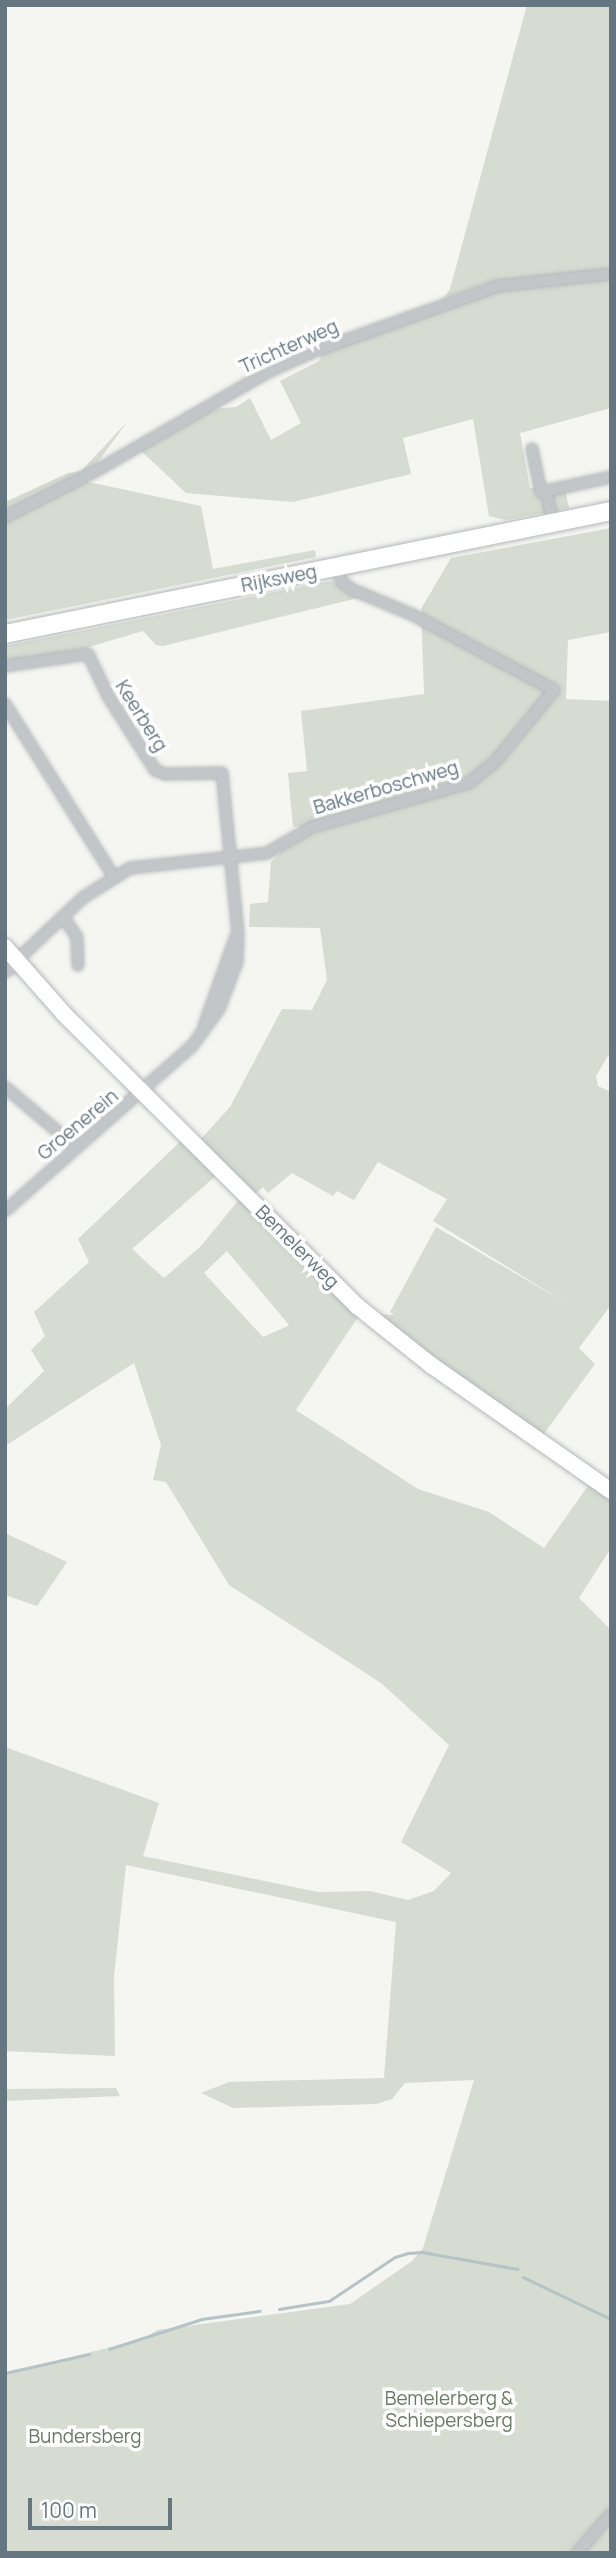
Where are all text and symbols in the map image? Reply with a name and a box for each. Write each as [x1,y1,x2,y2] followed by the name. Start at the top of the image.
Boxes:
[236,315,342,379] street label: Trichterweg
[239,561,319,597] street label: Rijksweg
[110,676,172,756] street label: Keerberg
[311,756,461,820] street label: Bakkerboschweg
[33,1085,123,1165] street label: Groenerein
[251,1201,343,1293] street label: Bemelerweg
[385,2388,513,2432] park label: Bemelerberg & Schiepersberg
[28,2426,142,2448] park label: Bundersberg
[32,2484,175,2528] scale bar
[41,2496,97,2524] text: 100 m

